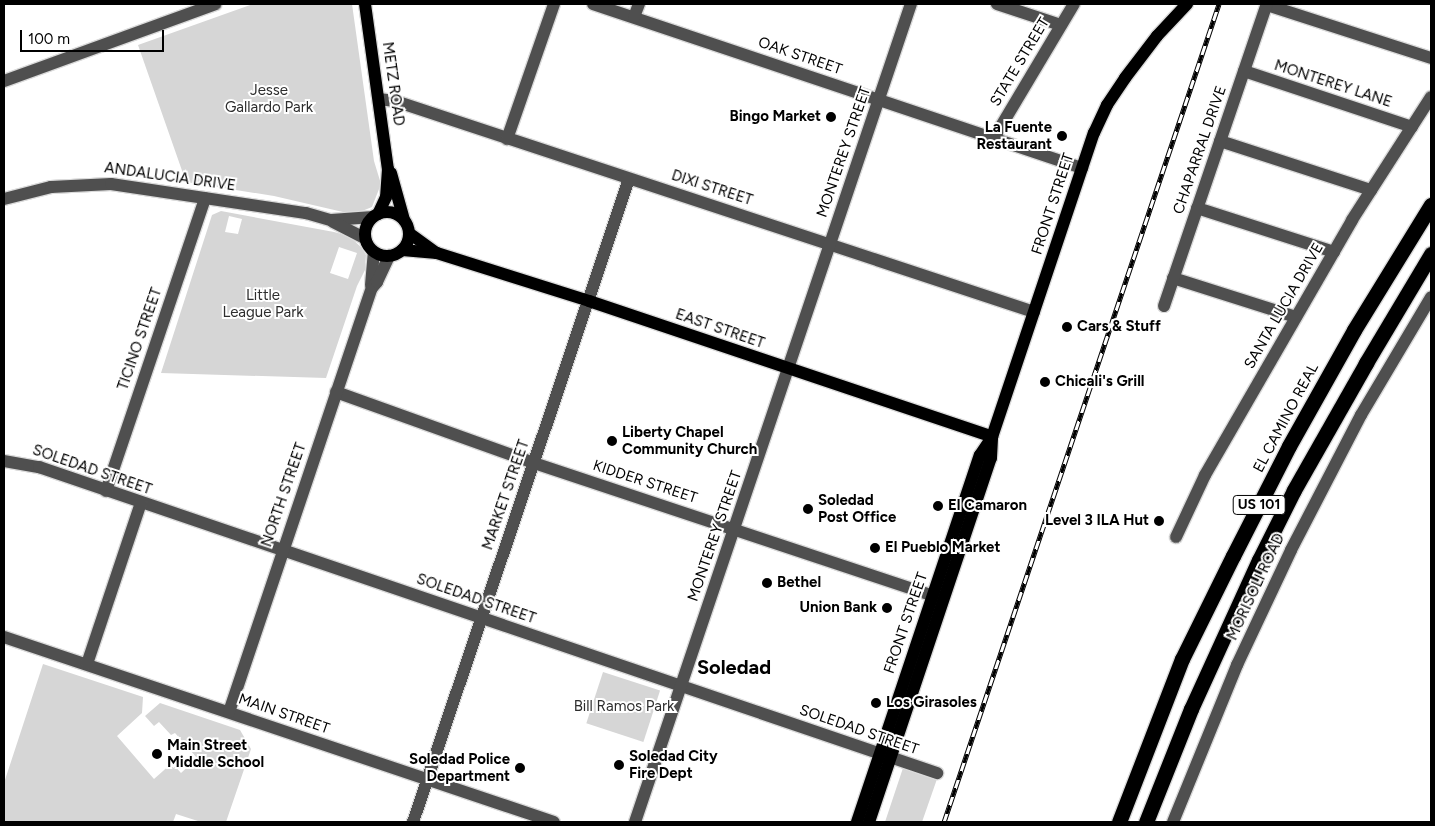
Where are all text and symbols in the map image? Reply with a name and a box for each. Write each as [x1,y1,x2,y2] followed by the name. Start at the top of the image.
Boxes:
[986,14,1054,110] street label: STATE STREET
[22,20,166,52] scale bar
[28,30,70,48] text: 100 m
[756,33,844,79] street label: OAK STREET
[378,41,408,127] street label: METZ ROAD
[1272,57,1394,111] street label: MONTEREY LANE
[225,81,313,116] park label: Jesse Gallardo Park
[1170,83,1230,217] street label: CHAPARRAL DRIVE
[813,84,875,220] street label: MONTEREY STREET
[730,108,821,126] place label: Bingo Market
[825,111,837,123] marker: Bingo Market
[976,118,1052,153] place label: La Fuente Restaurant
[1056,130,1068,142] marker: La Fuente Restaurant
[1028,151,1078,257] street label: FRONT STREET
[103,159,237,195] street label: ANDALUCIA DRIVE
[669,166,755,210] street label: DIXI STREET
[1241,240,1327,372] street label: SANTA LUCIA DRIVE
[114,285,166,393] street label: TICINO STREET
[222,286,304,321] park label: Little League Park
[673,305,767,353] street label: EAST STREET
[1077,318,1161,336] place label: Cars & Stuff
[1061,321,1073,333] marker: Cars & Stuff
[1250,360,1322,476] street label: EL CAMINO REAL
[1055,373,1145,391] place label: Chicali's Grill
[1039,376,1051,388] marker: Chicali's Grill
[622,423,757,458] place label: Liberty Chapel Community Church
[606,435,618,447] marker: Liberty Chapel Community Church
[479,438,533,552] street label: MARKET STREET
[30,441,154,499] street label: SOLEDAD STREET
[258,441,310,549] street label: NORTH STREET
[591,457,699,507] street label: KIDDER STREET
[684,468,746,604] street label: MONTEREY STREET
[818,491,896,526] place label: Soledad Post Office
[1232,494,1286,516] road number: US 101
[948,497,1027,515] place label: El Camaron
[932,500,944,512] marker: El Camaron
[802,503,814,515] marker: Soledad Post Office
[1045,512,1149,530] place label: Level 3 ILA Hut
[1153,515,1165,527] marker: Level 3 ILA Hut
[1223,531,1289,643] street label: MORISOLI ROAD
[885,539,1000,557] place label: El Pueblo Market
[869,542,881,554] marker: El Pueblo Market
[414,570,538,628] street label: SOLEDAD STREET
[880,570,932,676] street label: FRONT STREET
[777,574,821,592] place label: Bethel
[761,577,773,589] marker: Bethel
[799,599,877,617] place label: Union Bank
[881,602,893,614] marker: Union Bank
[697,655,771,679] district label: Soledad
[236,690,332,738] street label: MAIN STREET
[886,694,977,712] place label: Los Girasoles
[870,697,882,709] marker: Los Girasoles
[574,698,674,716] park label: Bill Ramos Park
[797,701,921,759] street label: SOLEDAD STREET
[167,736,264,771] place label: Main Street Middle School
[629,747,718,782] place label: Soledad City Fire Dept
[151,748,163,760] marker: Main Street Middle School
[409,750,510,785] place label: Soledad Police Department
[613,759,625,771] marker: Soledad City Fire Dept
[514,762,526,774] marker: Soledad Police Department

